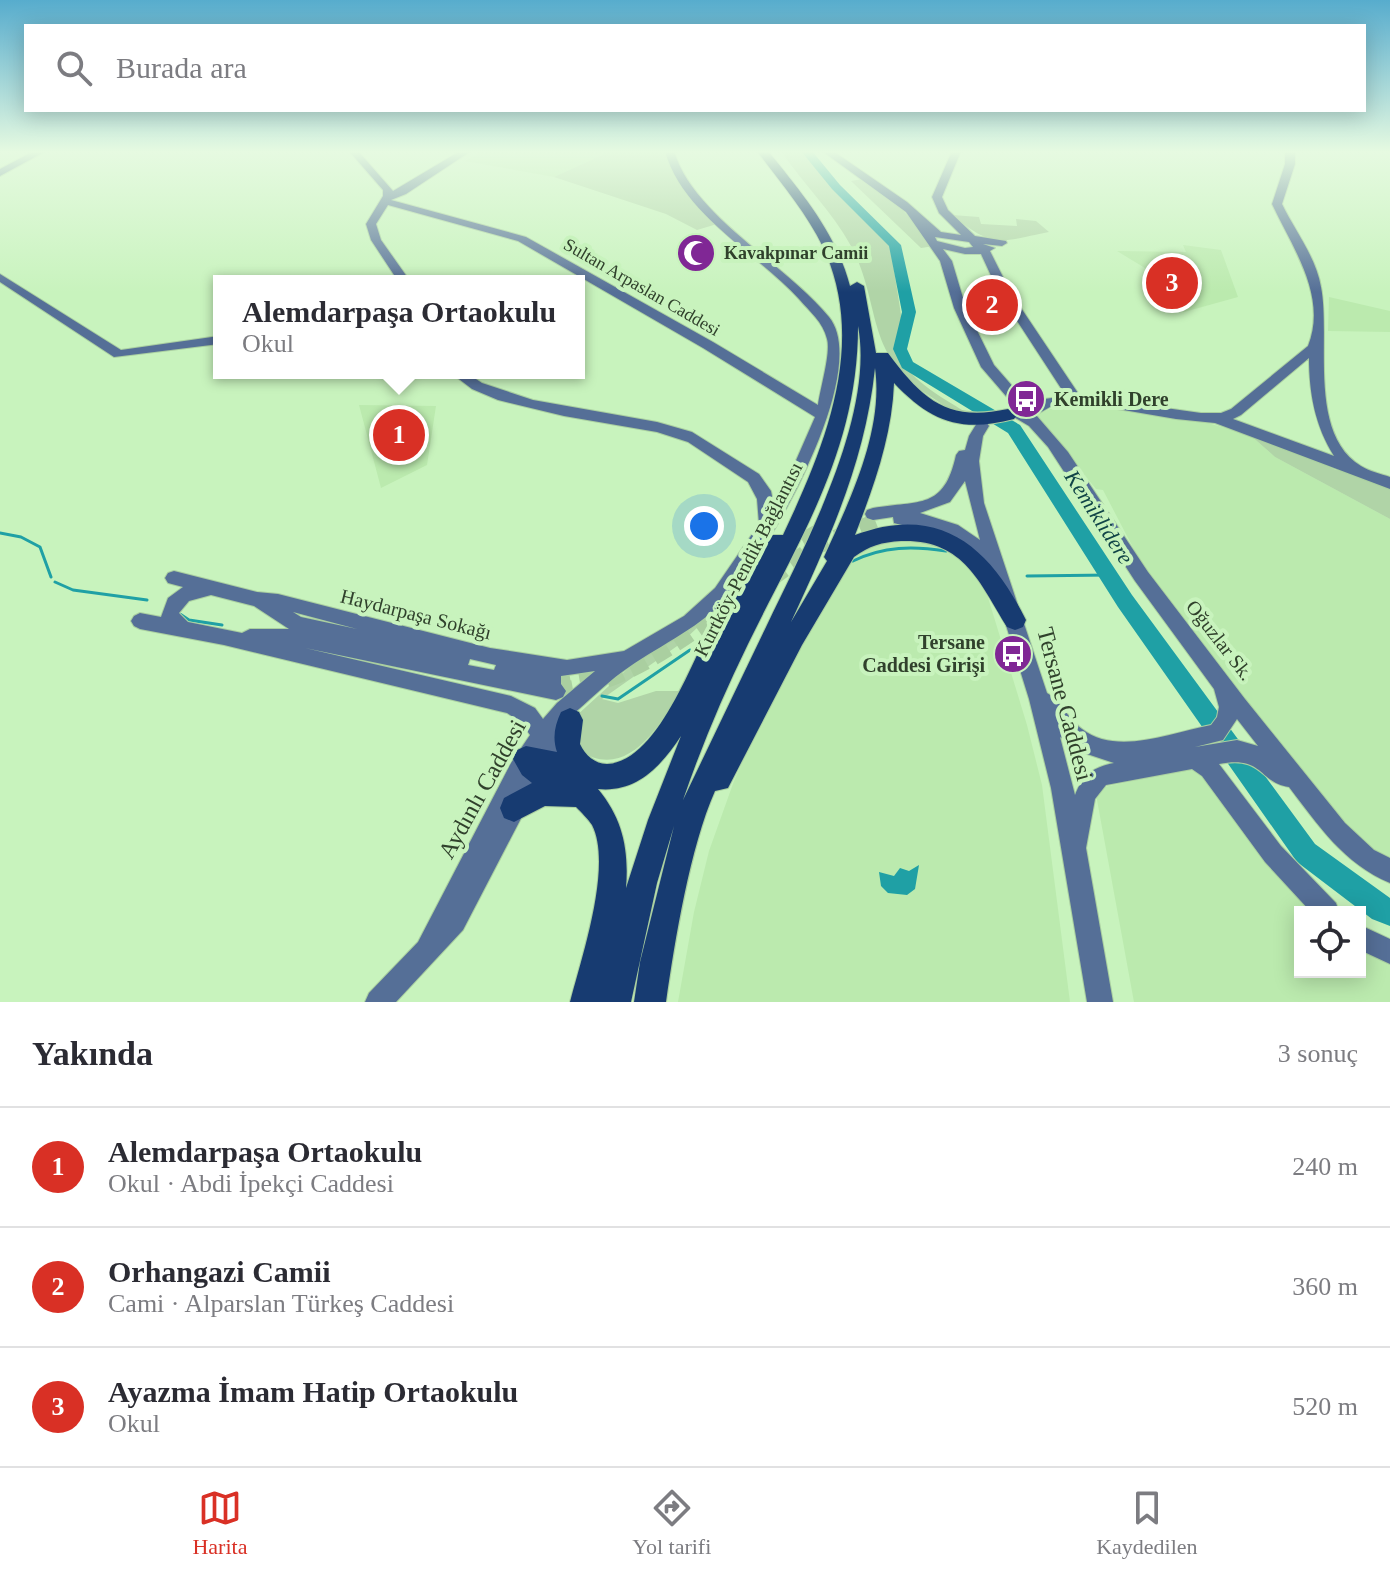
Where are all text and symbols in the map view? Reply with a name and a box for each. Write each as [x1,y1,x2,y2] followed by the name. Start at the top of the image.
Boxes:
[24,24,1366,112] search box
[52,46,96,90] icon: search
[116,51,247,84] text: Burada ara
[675,232,717,274] mosque icon: Kavakpınar Camii
[560,234,724,340] street label: Sultan Arpaslan Caddesi
[724,243,868,263] place label: Kavakpınar Camii
[1146,253,1198,313] pin: 3
[213,275,585,379] popup
[966,275,1018,335] pin: 2
[242,295,556,328] text: Alemdarpaşa Ortaokulu
[242,329,294,358] text: Okul
[1005,378,1047,420] bus stop icon: Kemikli Dere
[1054,388,1169,410] place label: Kemikli Dere
[373,405,425,465] pin: 1
[689,458,808,660] street label: Kurtköy-Pendik Bağlantısı
[1059,465,1139,569] water label: Kemiklidere
[684,506,724,546] your location
[338,585,494,644] street label: Haydarpaşa Sokağı
[1181,596,1258,685] street label: Oğuzlar Sk.
[1032,625,1098,784] street label: Tersane Caddesi
[862,631,985,677] place label: Tersane Caddesi Girişi
[992,633,1034,675] bus stop icon: Tersane Caddesi Girişi
[433,715,531,863] street label: Aydınlı Caddesi
[1294,906,1366,978] map controls
[1294,906,1366,978] button: locate
[32,1035,153,1072] text: Yakında
[1278,1039,1358,1068] text: 3 sonuç
[108,1135,422,1168] text: Alemdarpaşa Ortaokulu
[52,1152,65,1181] text: 1
[1292,1152,1358,1181] text: 240 m
[108,1169,394,1198] text: Okul · Abdi İpekçi Caddesi
[108,1255,331,1288] text: Orhangazi Camii
[52,1272,65,1301] text: 2
[1292,1272,1358,1301] text: 360 m
[108,1289,454,1318] text: Cami · Alparslan Türkeş Caddesi
[108,1375,518,1408] text: Ayazma İmam Hatip Ortaokulu
[52,1392,65,1421] text: 3
[1292,1392,1358,1421] text: 520 m
[108,1409,160,1438] text: Okul
[192,1486,247,1560] tab: Harita
[632,1486,711,1560] tab: Yol tarifi
[1096,1486,1198,1560] tab: Kaydedilen

